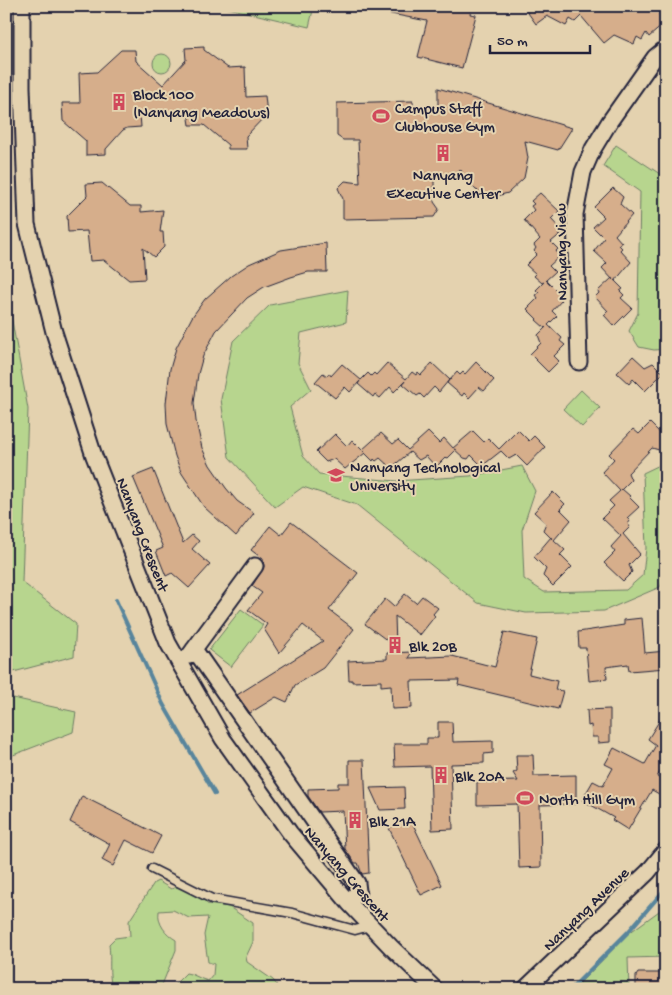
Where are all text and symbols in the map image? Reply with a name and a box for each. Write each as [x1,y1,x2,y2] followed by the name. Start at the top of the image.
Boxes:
[490,22,590,54] scale bar
[497,33,528,51] text: 50 m
[132,87,270,124] place label: Block 100 (Nanyang Meadows)
[109,92,129,112] building icon: Block 100 (Nanyang Meadows)
[395,101,495,138] place label: Campus Staff Clubhouse Gym
[371,106,391,126] sports icon: Campus Staff Clubhouse Gym
[433,143,453,163] building icon: Nanyang Executive Center
[386,168,501,205] place label: Nanyang Executive Center
[553,203,574,301] street label: Nanyang View
[350,460,501,497] place label: Nanyang Technological University
[326,465,346,485] school or university icon: Nanyang Technological University
[110,476,172,596] street label: Nanyang Crescent
[385,635,405,655] building icon: Blk 20B
[408,639,458,658] place label: Blk 20B
[431,765,451,785] building icon: Blk 20A
[454,769,506,788] place label: Blk 20A
[515,788,535,808] sports icon: North Hill Gym
[539,792,636,811] place label: North Hill Gym
[345,810,365,830] building icon: Blk 21A
[368,814,417,833] place label: Blk 21A
[299,824,393,928] street label: Nanyang Crescent
[540,864,635,956] street label: Nanyang Avenue

